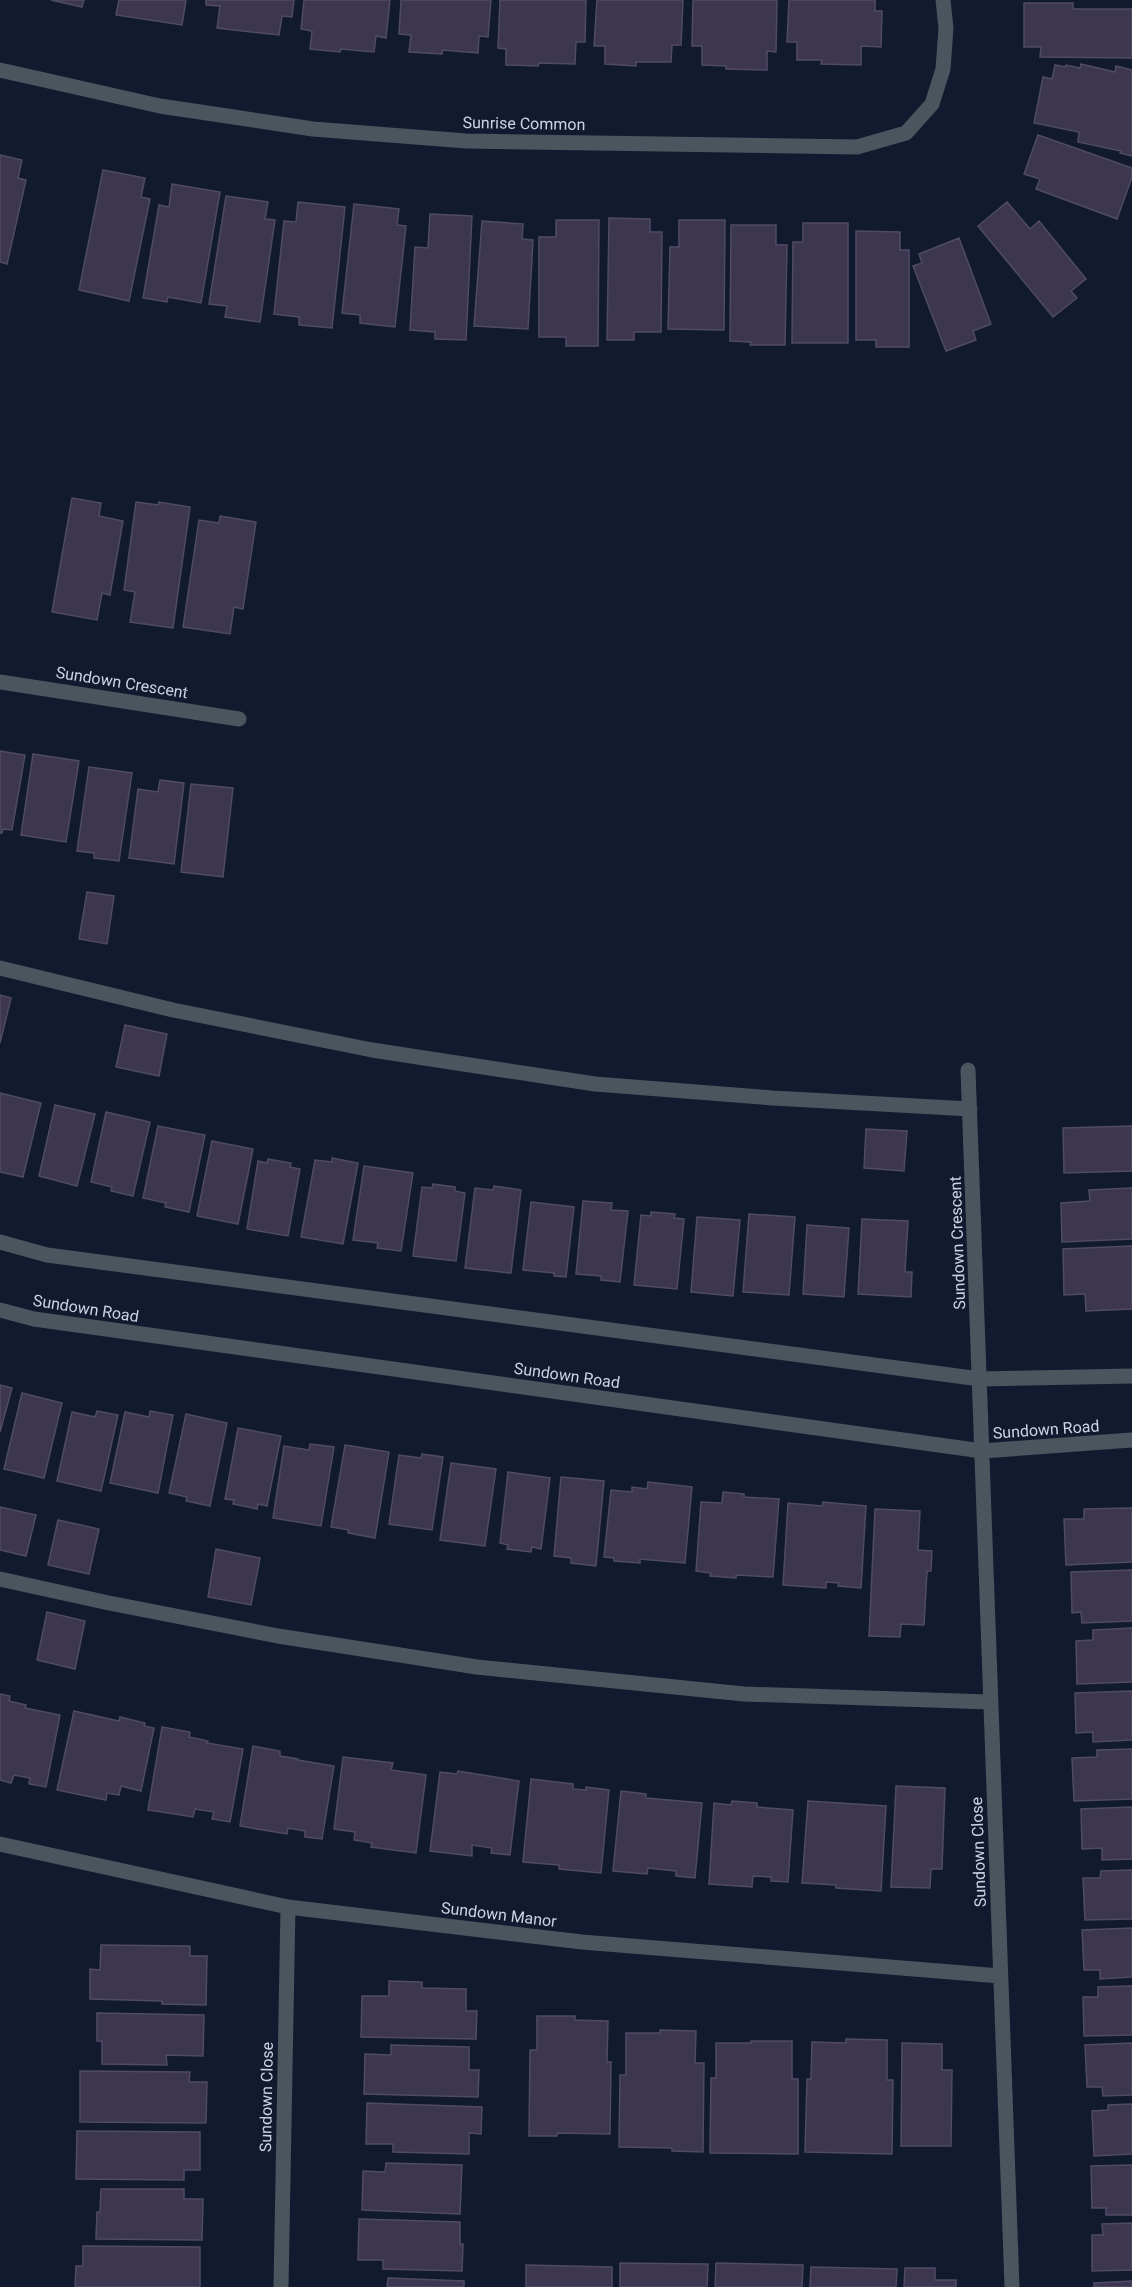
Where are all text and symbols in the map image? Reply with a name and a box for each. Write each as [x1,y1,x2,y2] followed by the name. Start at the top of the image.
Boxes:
[462,113,586,134] street label: Sunrise Common
[55,663,189,702] street label: Sundown Crescent
[946,1176,969,1310] street label: Sundown Crescent
[32,1291,140,1326] street label: Sundown Road
[513,1359,621,1392] street label: Sundown Road
[992,1416,1100,1443] street label: Sundown Road
[967,1797,990,1907] street label: Sundown Close
[440,1898,558,1931] street label: Sundown Manor
[256,2042,277,2152] street label: Sundown Close

